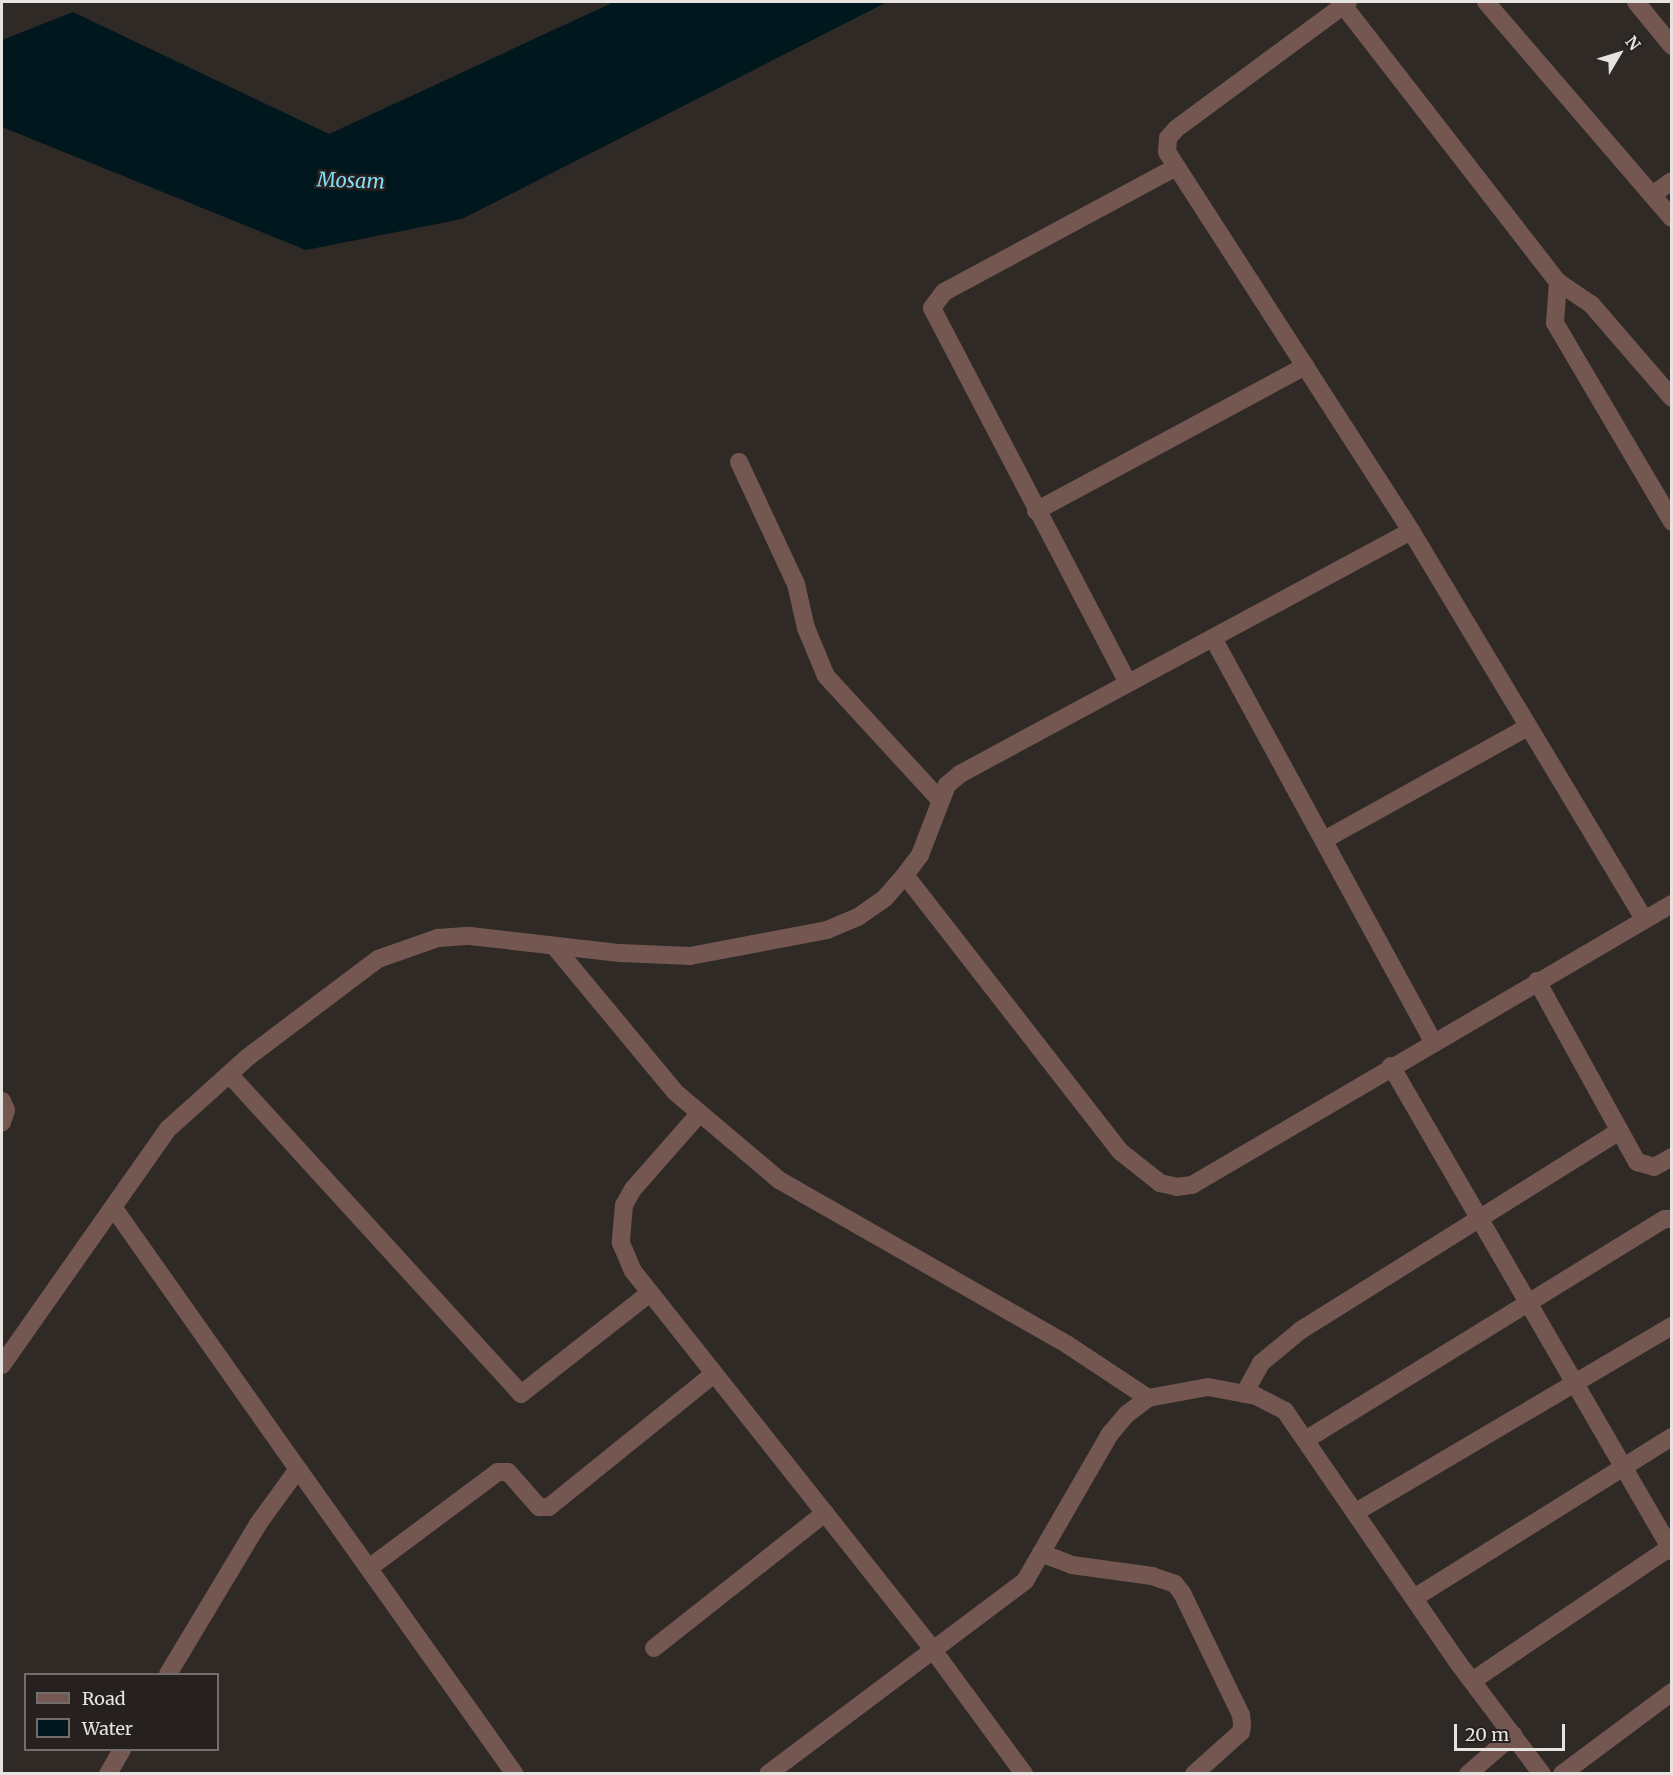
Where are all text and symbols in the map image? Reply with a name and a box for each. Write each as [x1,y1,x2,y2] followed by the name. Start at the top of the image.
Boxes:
[1589,24,1649,84] north arrow
[1621,32,1645,54] text: N
[317,167,385,193] water label: Mosam
[24,1673,219,1751] legend
[82,1687,126,1710] text: Road
[1457,1712,1568,1750] scale bar
[82,1717,133,1740] text: Water
[1465,1723,1509,1746] text: 20 m

